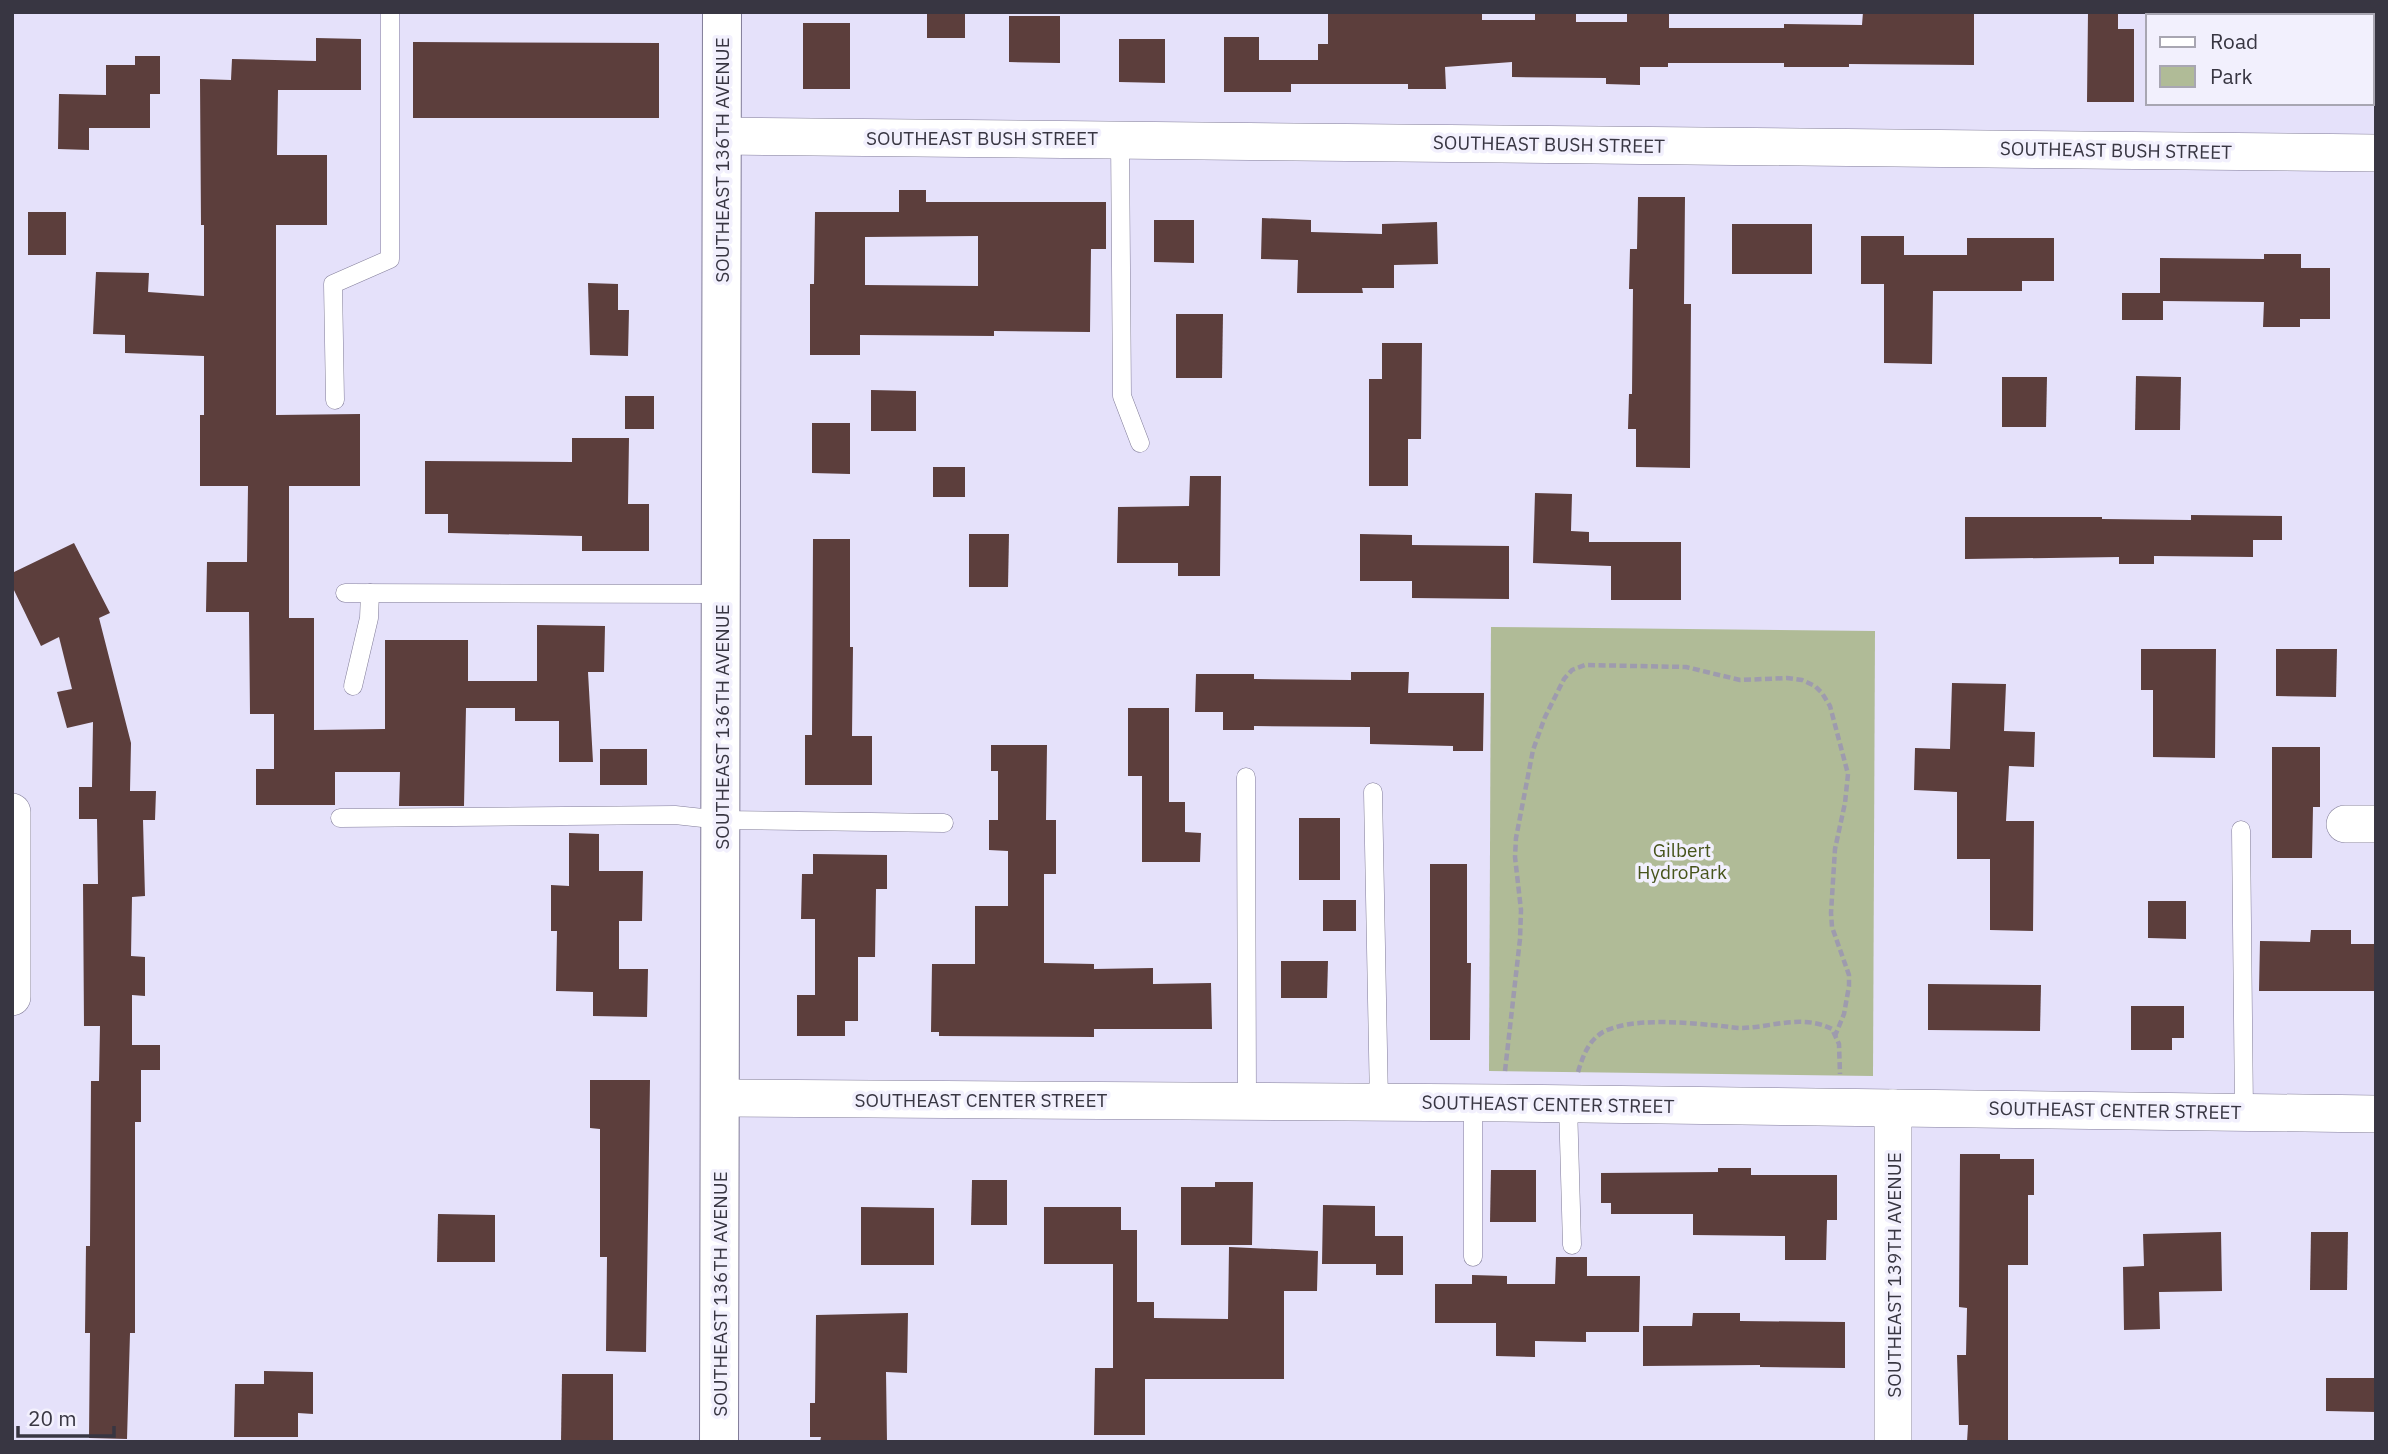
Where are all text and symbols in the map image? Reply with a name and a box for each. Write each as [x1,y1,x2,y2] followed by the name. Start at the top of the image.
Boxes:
[2146,14,2374,105] legend
[2210,27,2258,55] text: Road
[710,37,734,283] street label: SOUTHEAST 136TH AVENUE
[2210,62,2253,90] text: Park
[866,126,1098,150] street label: SOUTHEAST BUSH STREET
[1433,130,1665,158] street label: SOUTHEAST BUSH STREET
[2000,136,2232,164] street label: SOUTHEAST BUSH STREET
[710,604,734,850] street label: SOUTHEAST 136TH AVENUE
[1637,838,1727,884] park label: Gilbert HydroPark
[855,1088,1108,1112] street label: SOUTHEAST CENTER STREET
[1421,1090,1675,1118] street label: SOUTHEAST CENTER STREET
[1988,1096,2242,1124] street label: SOUTHEAST CENTER STREET
[1882,1152,1906,1398] street label: SOUTHEAST 139TH AVENUE
[708,1171,732,1417] street label: SOUTHEAST 136TH AVENUE
[18,1394,114,1438] scale bar
[28,1404,77,1432] text: 20 m

